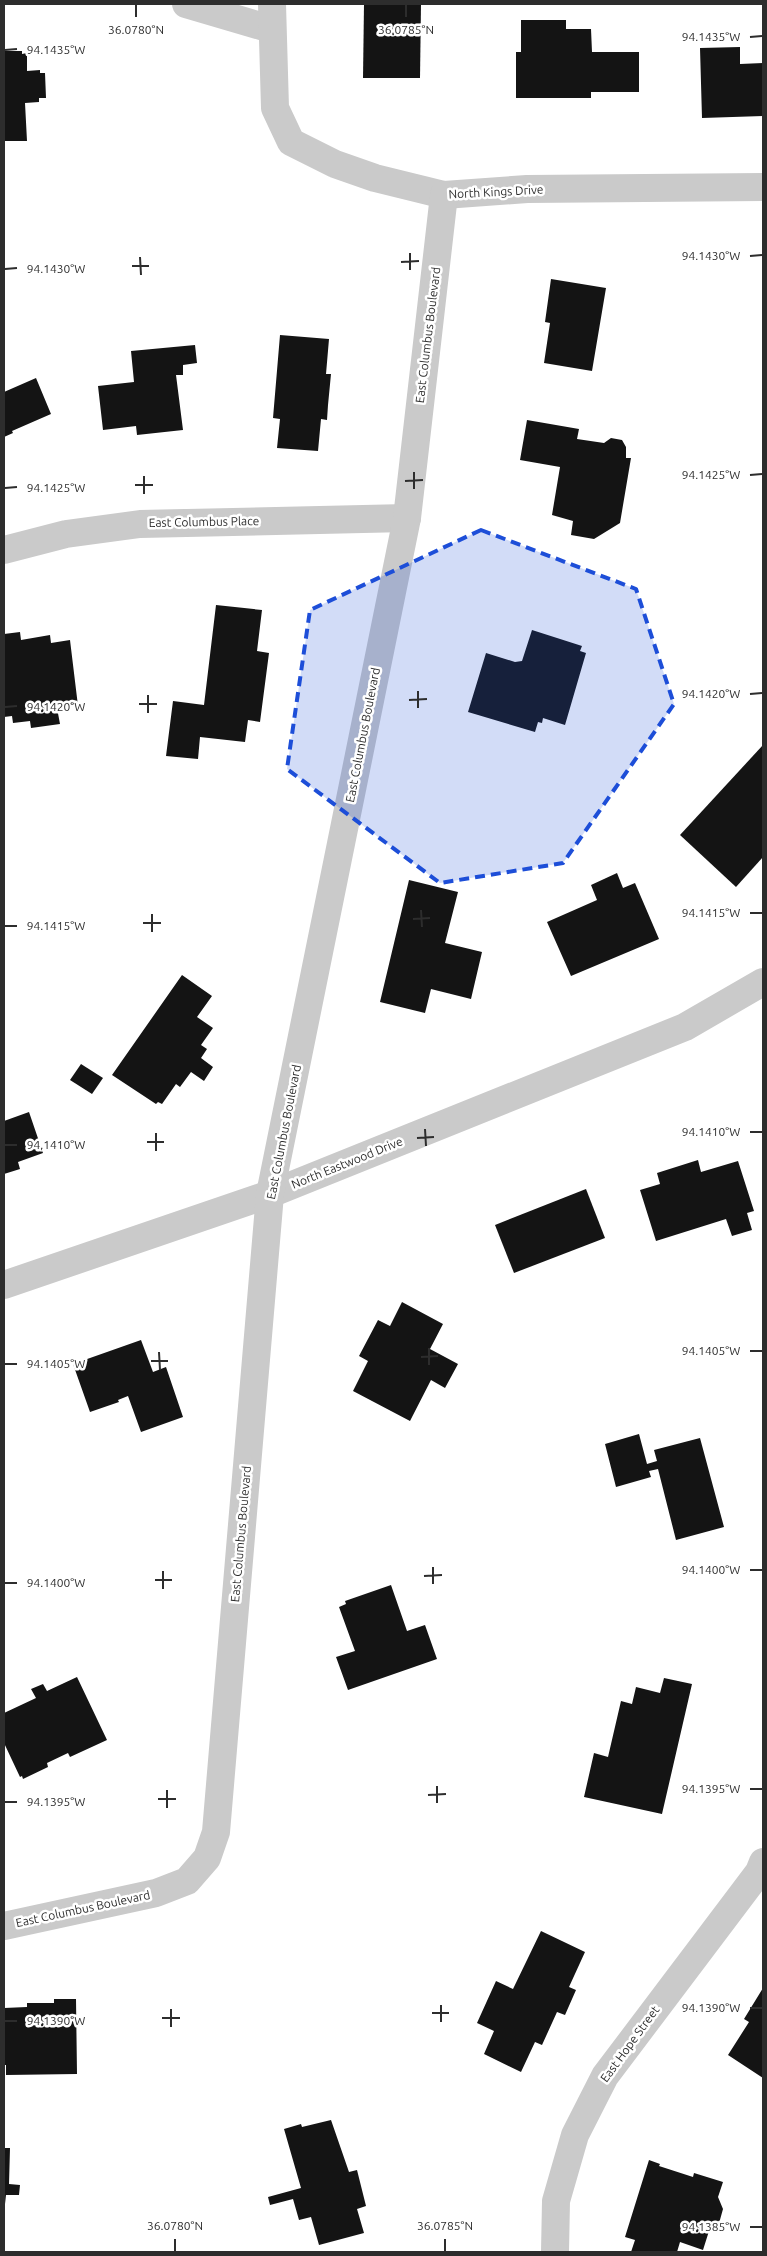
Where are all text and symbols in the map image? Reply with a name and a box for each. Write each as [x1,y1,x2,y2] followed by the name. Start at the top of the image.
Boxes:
[108,23,164,36] text: 36.0780°N
[378,23,434,36] text: 36.0785°N
[682,30,740,43] text: 94.1435°W
[27,43,85,56] text: 94.1435°W
[448,183,544,200] street label: North Kings Drive
[682,249,740,262] text: 94.1430°W
[27,262,85,275] text: 94.1430°W
[413,266,442,404] street label: East Columbus Boulevard
[682,468,740,481] text: 94.1425°W
[27,481,85,494] text: 94.1425°W
[148,514,259,529] street label: East Columbus Place
[343,666,382,803] street label: East Columbus Boulevard
[682,687,740,700] text: 94.1420°W
[27,700,85,713] text: 94.1420°W
[682,906,740,919] text: 94.1415°W
[27,919,85,932] text: 94.1415°W
[264,1063,303,1200] street label: East Columbus Boulevard
[682,1125,740,1138] text: 94.1410°W
[289,1134,404,1191] street label: North Eastwood Drive
[27,1138,85,1151] text: 94.1410°W
[682,1344,740,1357] text: 94.1405°W
[27,1357,85,1370] text: 94.1405°W
[228,1465,253,1603] street label: East Columbus Boulevard
[682,1563,740,1576] text: 94.1400°W
[27,1576,85,1589] text: 94.1400°W
[682,1782,740,1795] text: 94.1395°W
[27,1795,85,1808] text: 94.1395°W
[15,1888,151,1929] street label: East Columbus Boulevard
[682,2001,740,2014] text: 94.1390°W
[598,2003,662,2084] street label: East Hope Street
[27,2014,85,2027] text: 94.1390°W
[147,2219,203,2232] text: 36.0780°N
[417,2219,473,2232] text: 36.0785°N
[682,2220,740,2233] text: 94.1385°W

